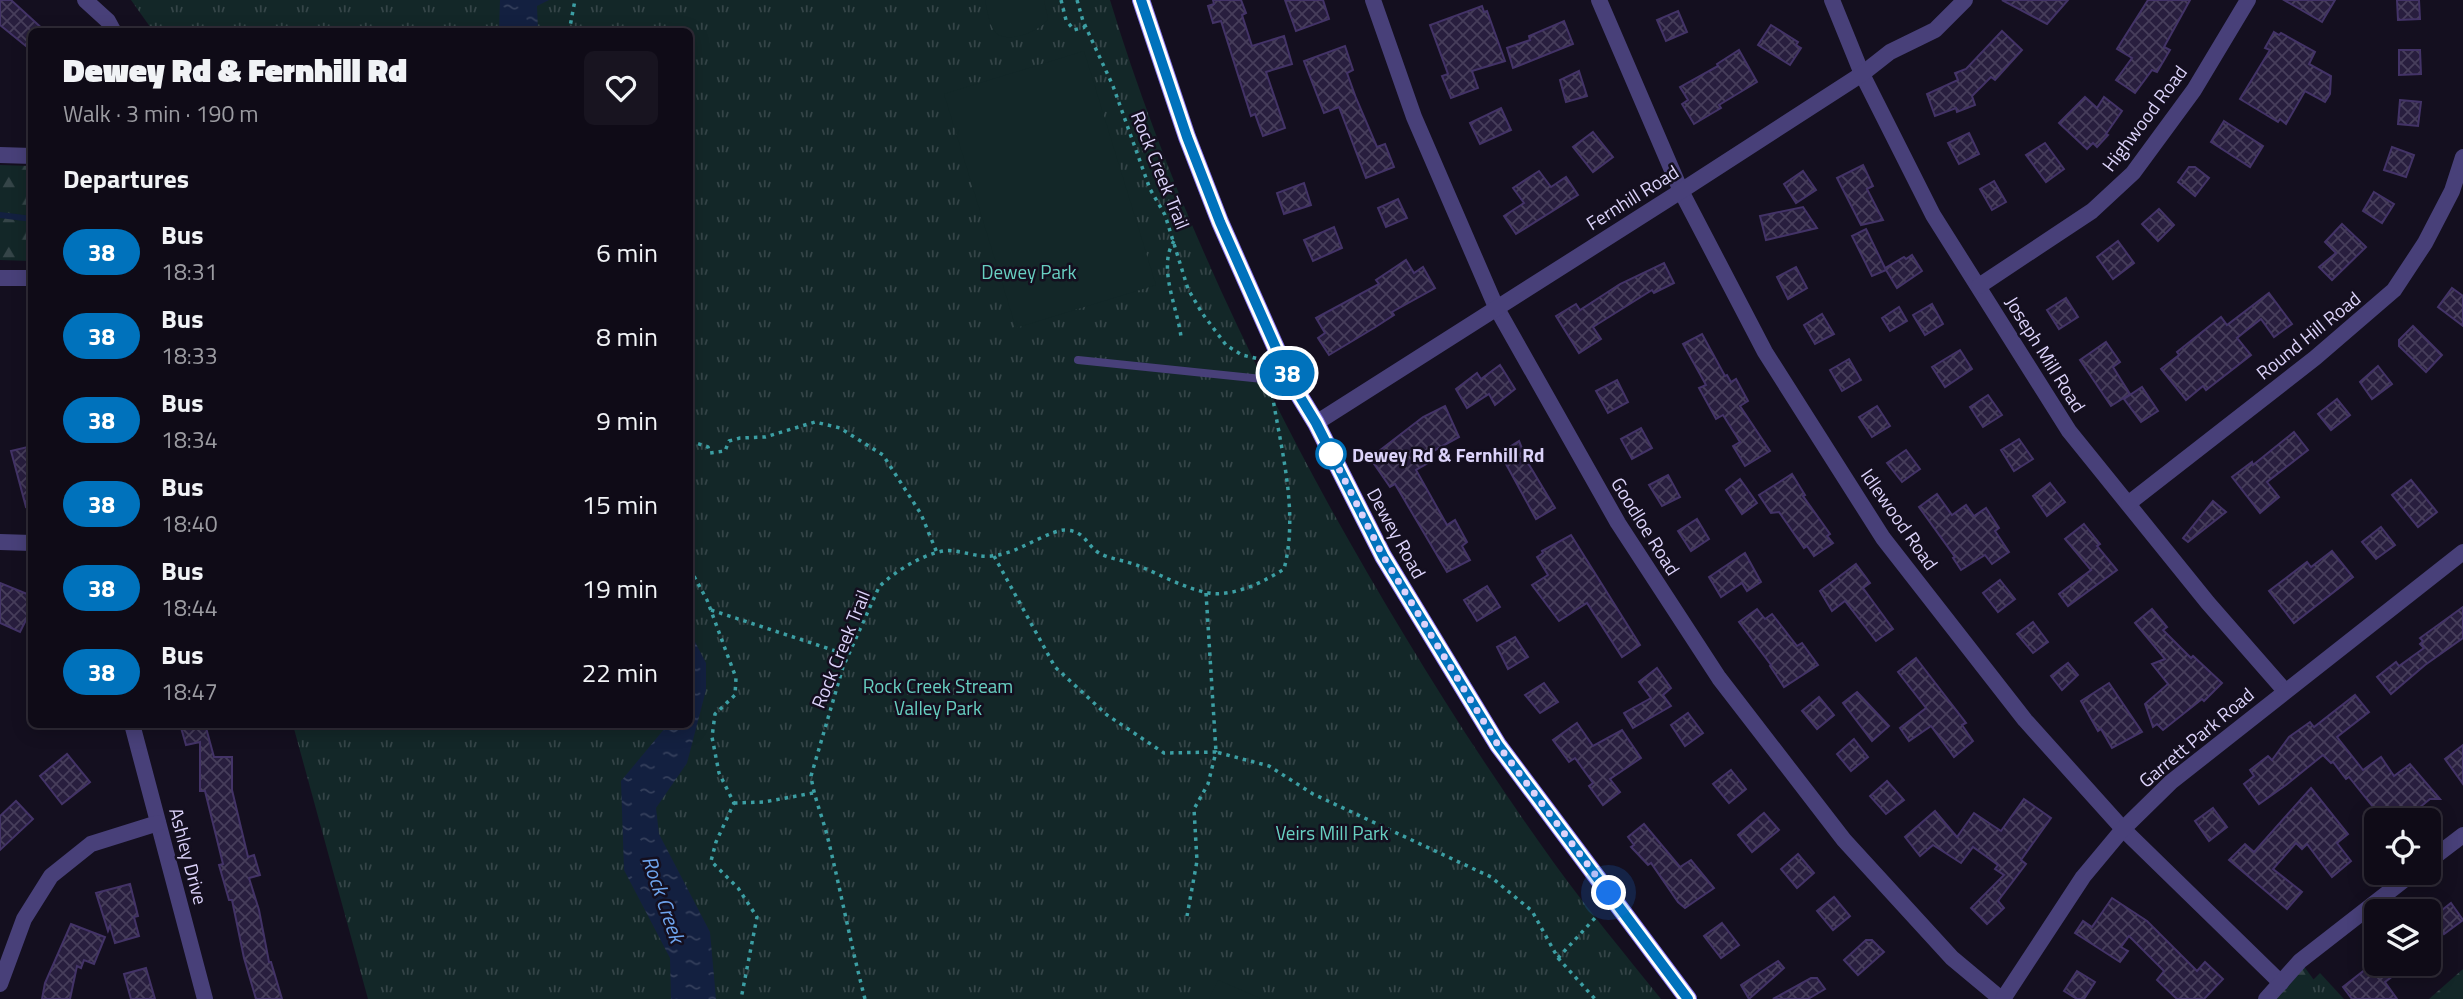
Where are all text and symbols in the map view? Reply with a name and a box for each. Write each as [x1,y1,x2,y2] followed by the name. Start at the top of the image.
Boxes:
[63,45,407,95] text: Dewey Rd & Fernhill Rd
[584,51,658,125] button: heart
[2094,59,2194,177] street label: Highwood Road
[63,96,259,131] text: Walk · 3 min · 190 m
[1124,107,1198,233] street label: Rock Creek Trail
[1580,157,1684,237] street label: Fernhill Road
[63,159,189,198] text: Departures
[161,215,203,254] text: Bus
[596,233,658,272] text: 6 min
[88,234,115,270] text: 38
[161,254,218,289] text: 18:31
[981,257,1077,286] park label: Dewey Park
[2249,284,2367,386] street label: Round Hill Road
[1999,290,2093,418] street label: Joseph Mill Road
[161,299,203,338] text: Bus
[596,317,658,356] text: 8 min
[88,318,115,354] text: 38
[161,338,218,373] text: 18:33
[1256,350,1318,396] line badge: 38
[1274,355,1300,391] text: 38
[161,383,203,422] text: Bus
[596,401,658,440] text: 9 min
[88,402,115,438] text: 38
[161,422,218,457] text: 18:34
[1316,439,1346,469] marker: Dewey Rd & Fernhill Rd
[1352,440,1544,469] place label: Dewey Rd & Fernhill Rd
[1854,462,1946,576] street label: Idlewood Road
[161,467,203,506] text: Bus
[1604,471,1688,581] street label: Goodloe Road
[1360,482,1434,584] street label: Dewey Road
[582,485,658,524] text: 15 min
[88,486,115,522] text: 38
[161,506,218,541] text: 18:40
[161,551,203,590] text: Bus
[582,569,658,608] text: 19 min
[88,570,115,606] text: 38
[803,586,877,712] street label: Rock Creek Trail
[161,590,218,625] text: 18:44
[161,635,203,674] text: Bus
[582,653,658,692] text: 22 min
[88,654,115,690] text: 38
[863,671,1013,722] park label: Rock Creek Stream Valley Park
[161,674,218,709] text: 18:47
[2132,680,2260,794] street label: Garrett Park Road
[162,804,216,908] street label: Ashley Drive
[2364,808,2441,976] map controls
[2364,808,2441,885] button: locate
[1275,818,1389,847] park label: Veirs Mill Park
[634,851,695,949] water label: Rock Creek
[1591,875,1626,910] your location
[2364,899,2441,976] button: layers

